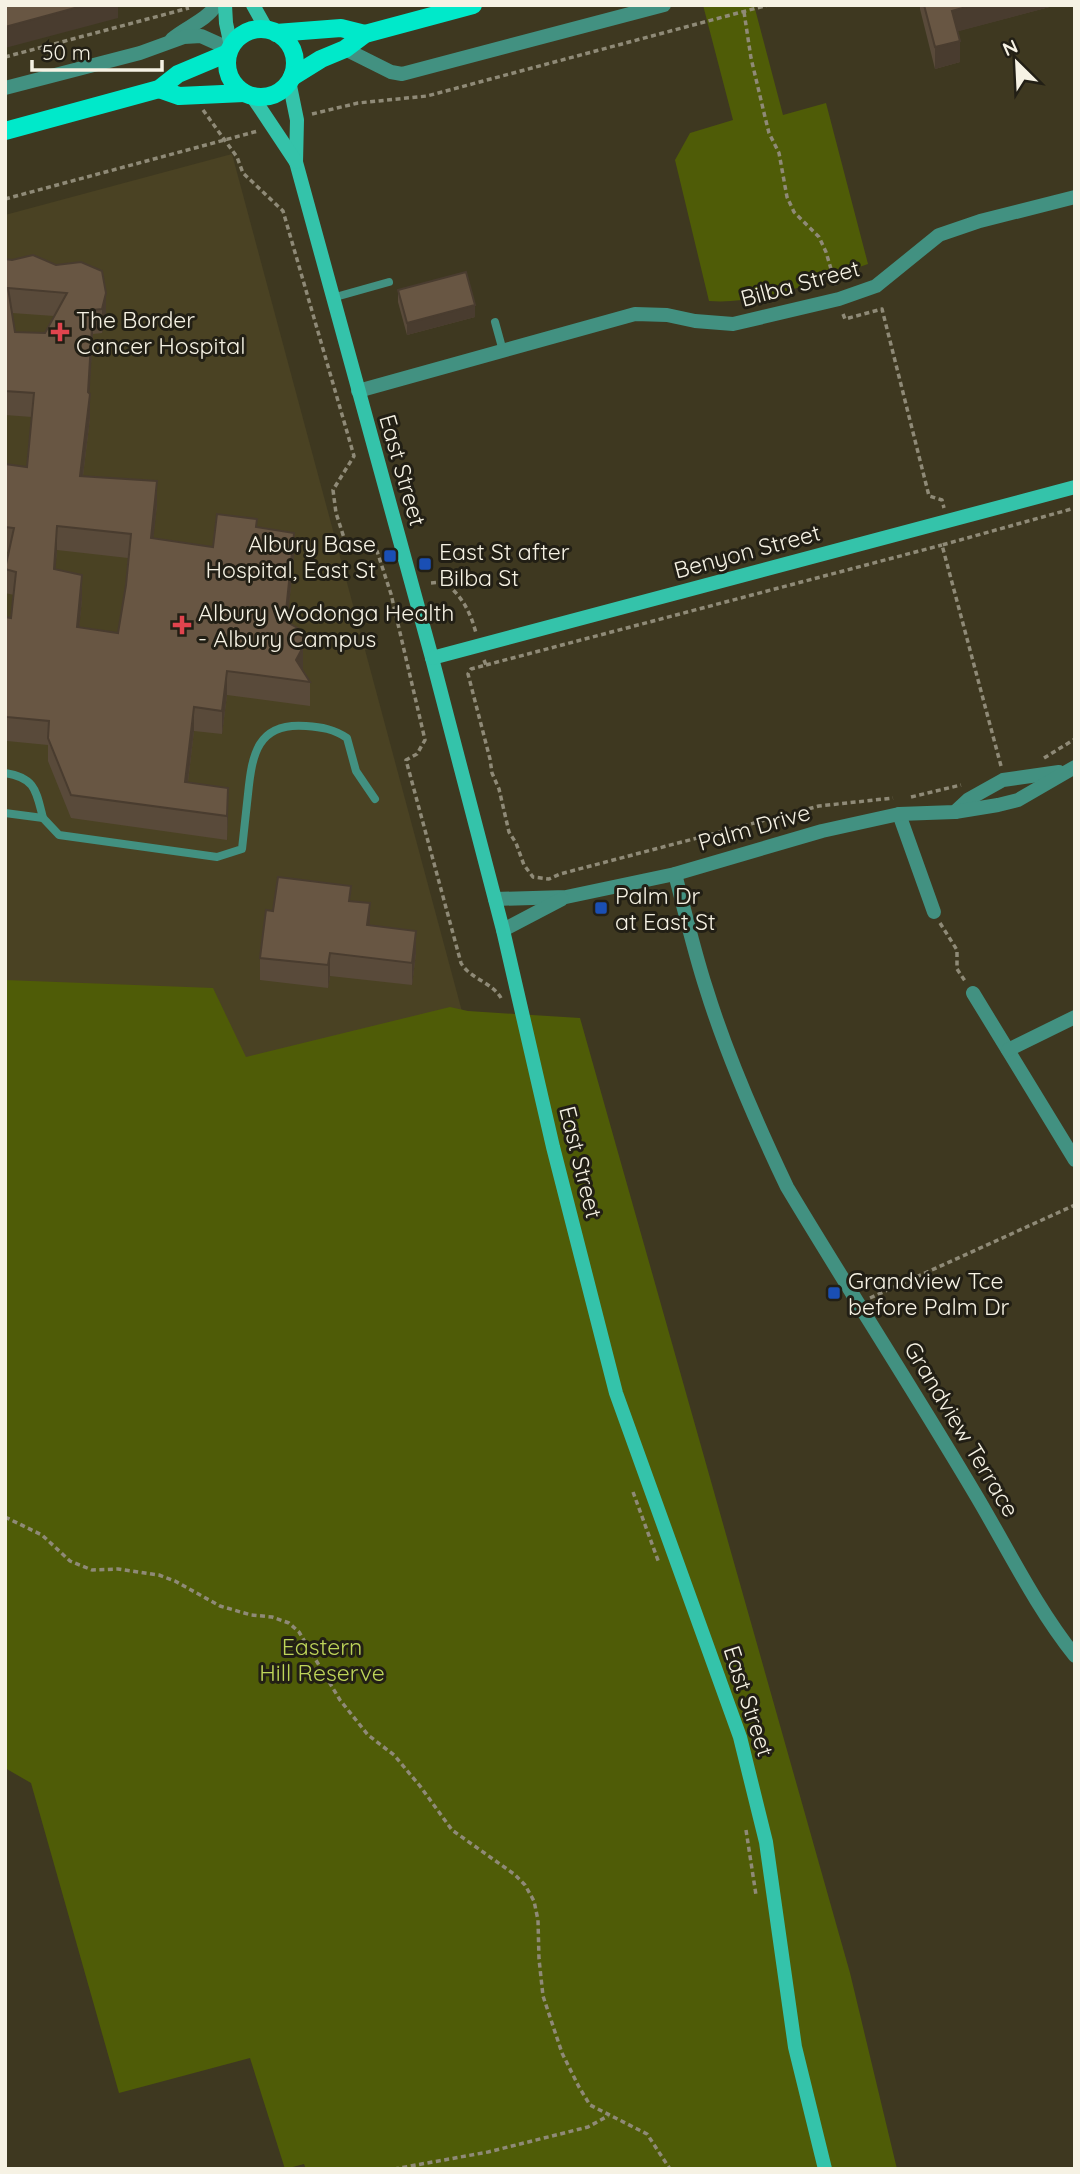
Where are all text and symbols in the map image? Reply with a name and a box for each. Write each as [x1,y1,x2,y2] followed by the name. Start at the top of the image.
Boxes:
[32,28,161,72] scale bar
[982,28,1052,98] north arrow
[999,34,1021,61] text: N
[42,39,91,65] text: 50 m
[737,253,863,313] street label: Bilba Street
[76,305,245,360] place label: The Border Cancer Hospital
[50,322,70,342] marker: The Border Cancer Hospital
[373,411,433,529] street label: East Street
[671,517,824,584] street label: Benyon Street
[206,529,376,584] place label: Albury Base Hospital, East St
[439,537,570,592] place label: East St after Bilba St
[382,548,398,564] marker: Albury Base Hospital, East St
[417,556,433,572] marker: East St after Bilba St
[198,598,454,653] place label: Albury Wodonga Health - Albury Campus
[172,615,192,635] marker: Albury Wodonga Health - Albury Campus
[695,797,813,857] street label: Palm Drive
[615,881,716,936] place label: Palm Dr at East St
[593,900,609,916] marker: Palm Dr at East St
[553,1103,609,1221] street label: East Street
[848,1266,1009,1321] place label: Grandview Tce before Palm Dr
[826,1285,842,1301] marker: Grandview Tce before Palm Dr
[898,1336,1026,1522] street label: Grandview Terrace
[259,1632,385,1687] park label: Eastern Hill Reserve
[717,1642,781,1760] street label: East Street

